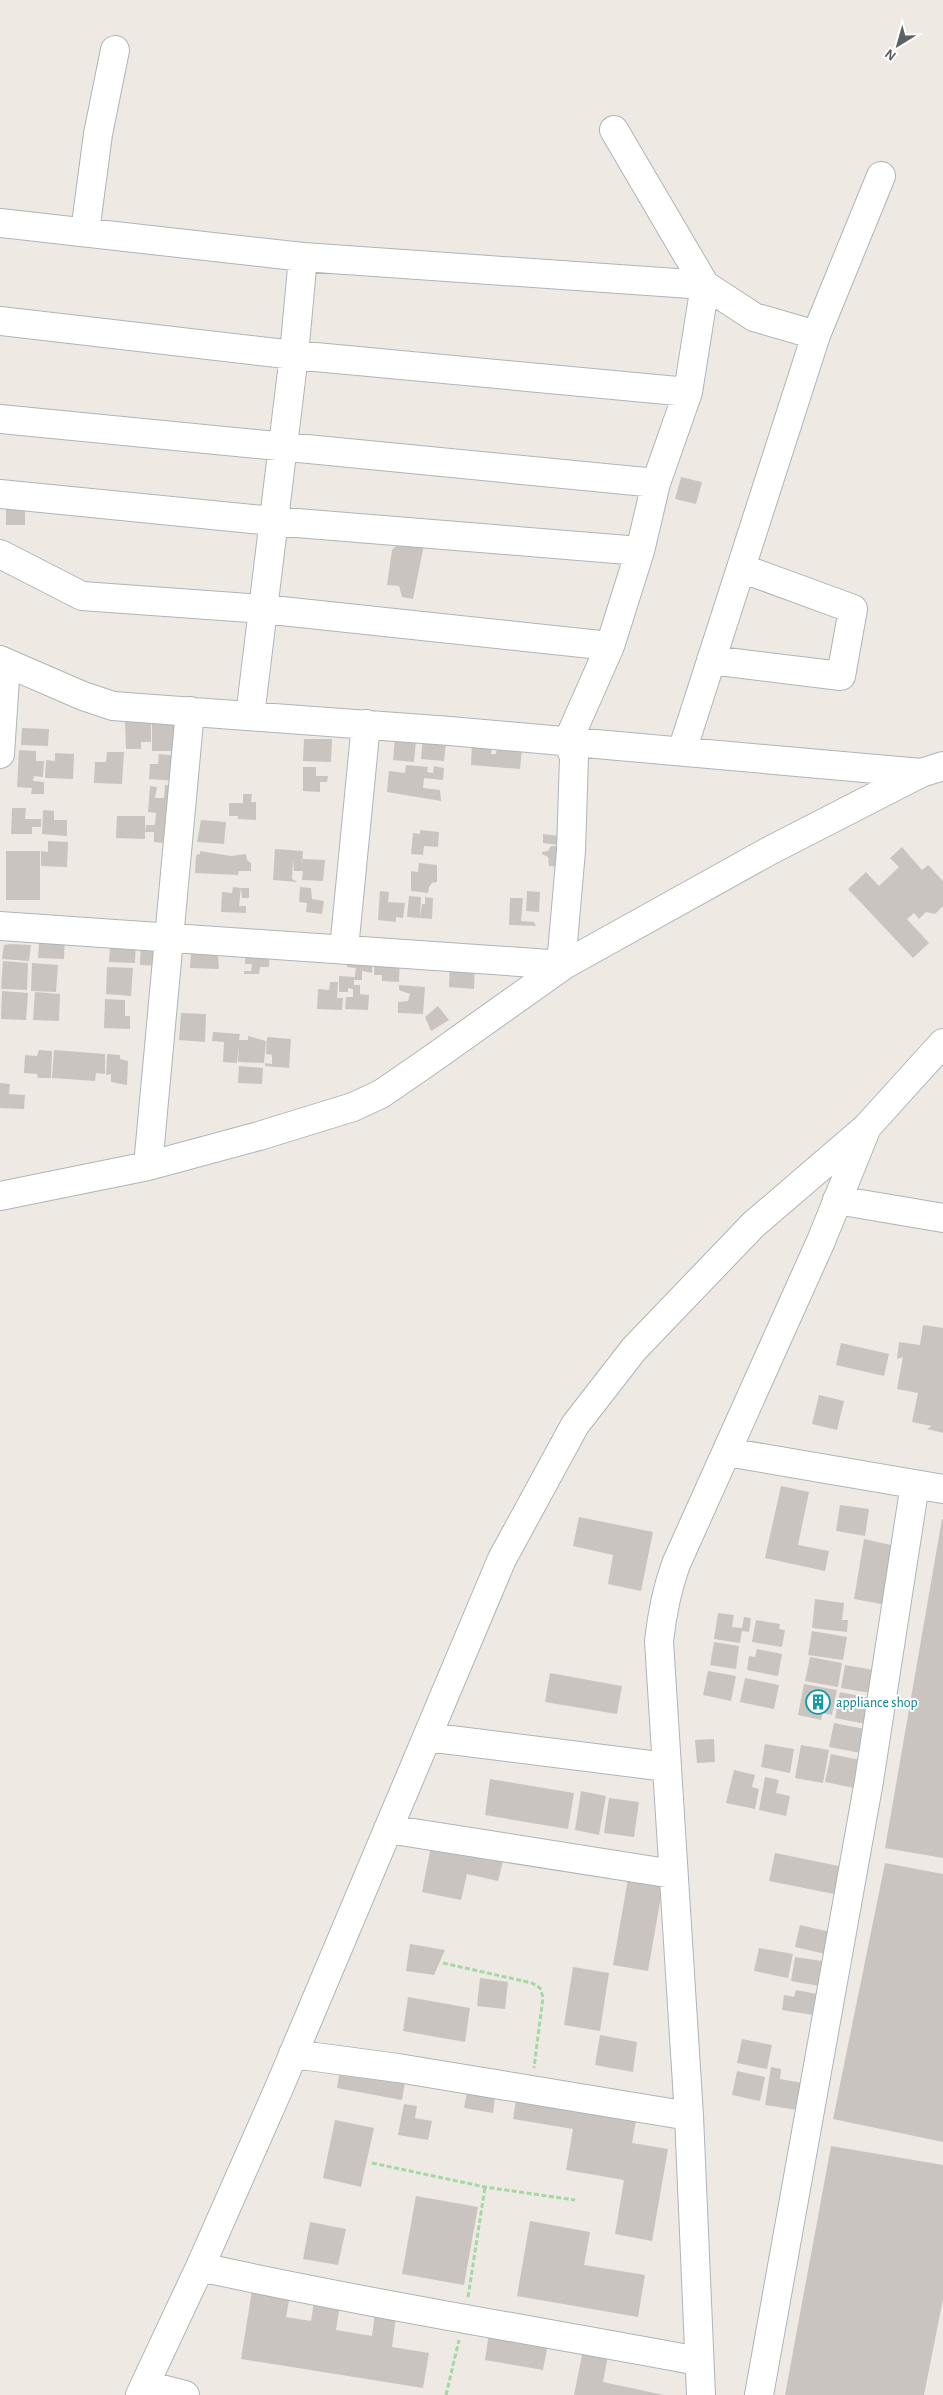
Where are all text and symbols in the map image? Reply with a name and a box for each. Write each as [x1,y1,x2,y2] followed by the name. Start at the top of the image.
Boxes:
[873,20,923,70] north arrow
[883,46,899,63] text: N
[805,1689,831,1715] building icon: appliance shop
[836,1696,918,1710] place label: appliance shop

